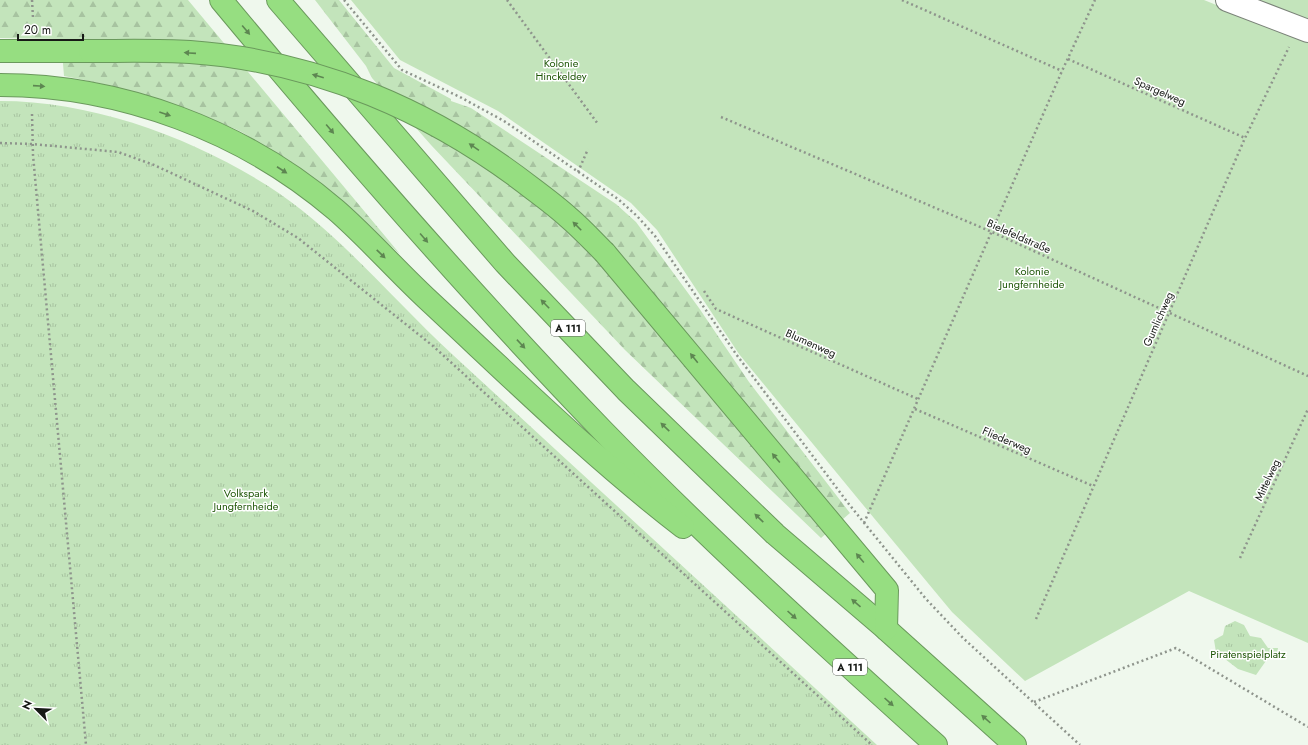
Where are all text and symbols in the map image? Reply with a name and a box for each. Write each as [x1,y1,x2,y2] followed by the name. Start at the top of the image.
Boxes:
[18,16,83,42] scale bar
[24,21,51,39] text: 20 m
[241,25,250,35] one-way arrow
[184,49,196,56] one-way arrow
[535,55,587,84] park label: Kolonie Hinckeldey
[312,73,324,79] one-way arrow
[1132,73,1188,109] street label: Spargelweg
[33,82,45,89] one-way arrow
[160,111,172,117] one-way arrow
[325,124,334,134] one-way arrow
[469,143,479,151] one-way arrow
[277,166,287,174] one-way arrow
[984,215,1054,257] street label: Bielefeldstraße
[572,221,582,230] one-way arrow
[420,232,429,243] one-way arrow
[376,249,386,259] one-way arrow
[997,263,1065,292] park label: Kolonie Jungfernheide
[1139,289,1177,349] street label: Gumlichweg
[540,299,550,309] one-way arrow
[551,320,585,336] road number: A 111
[783,325,839,361] street label: Blumenweg
[516,339,526,349] one-way arrow
[689,353,698,363] one-way arrow
[660,422,670,432] one-way arrow
[980,423,1034,457] street label: Fliederweg
[772,453,781,464] one-way arrow
[1250,456,1284,504] street label: Mittelweg
[211,485,279,514] park label: Volkspark Jungfernheide
[754,513,764,522] one-way arrow
[856,552,865,563] one-way arrow
[851,599,862,608] one-way arrow
[787,610,797,620] one-way arrow
[1210,646,1286,662] park label: Piratenspielplatz
[833,659,867,675] road number: A 111
[16,689,56,729] north arrow
[884,697,893,706] one-way arrow
[18,698,36,712] text: N
[982,715,991,724] one-way arrow

